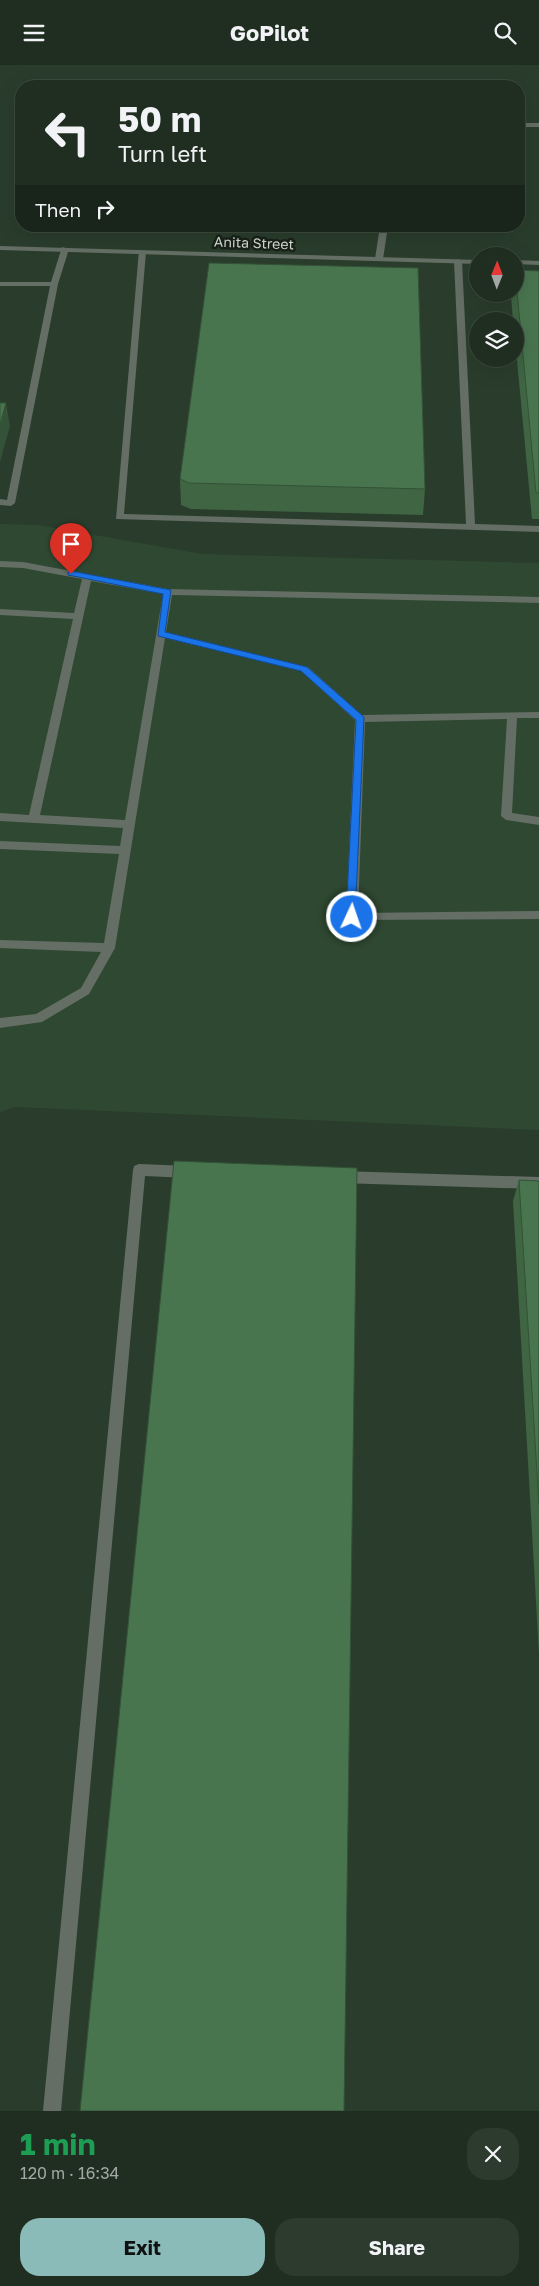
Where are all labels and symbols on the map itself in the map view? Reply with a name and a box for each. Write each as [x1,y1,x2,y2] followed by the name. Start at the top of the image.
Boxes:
[214,233,294,252] street label: Anita Street
[469,247,524,303] north arrow
[50,523,92,574] pin
[325,890,377,942] position arrow

